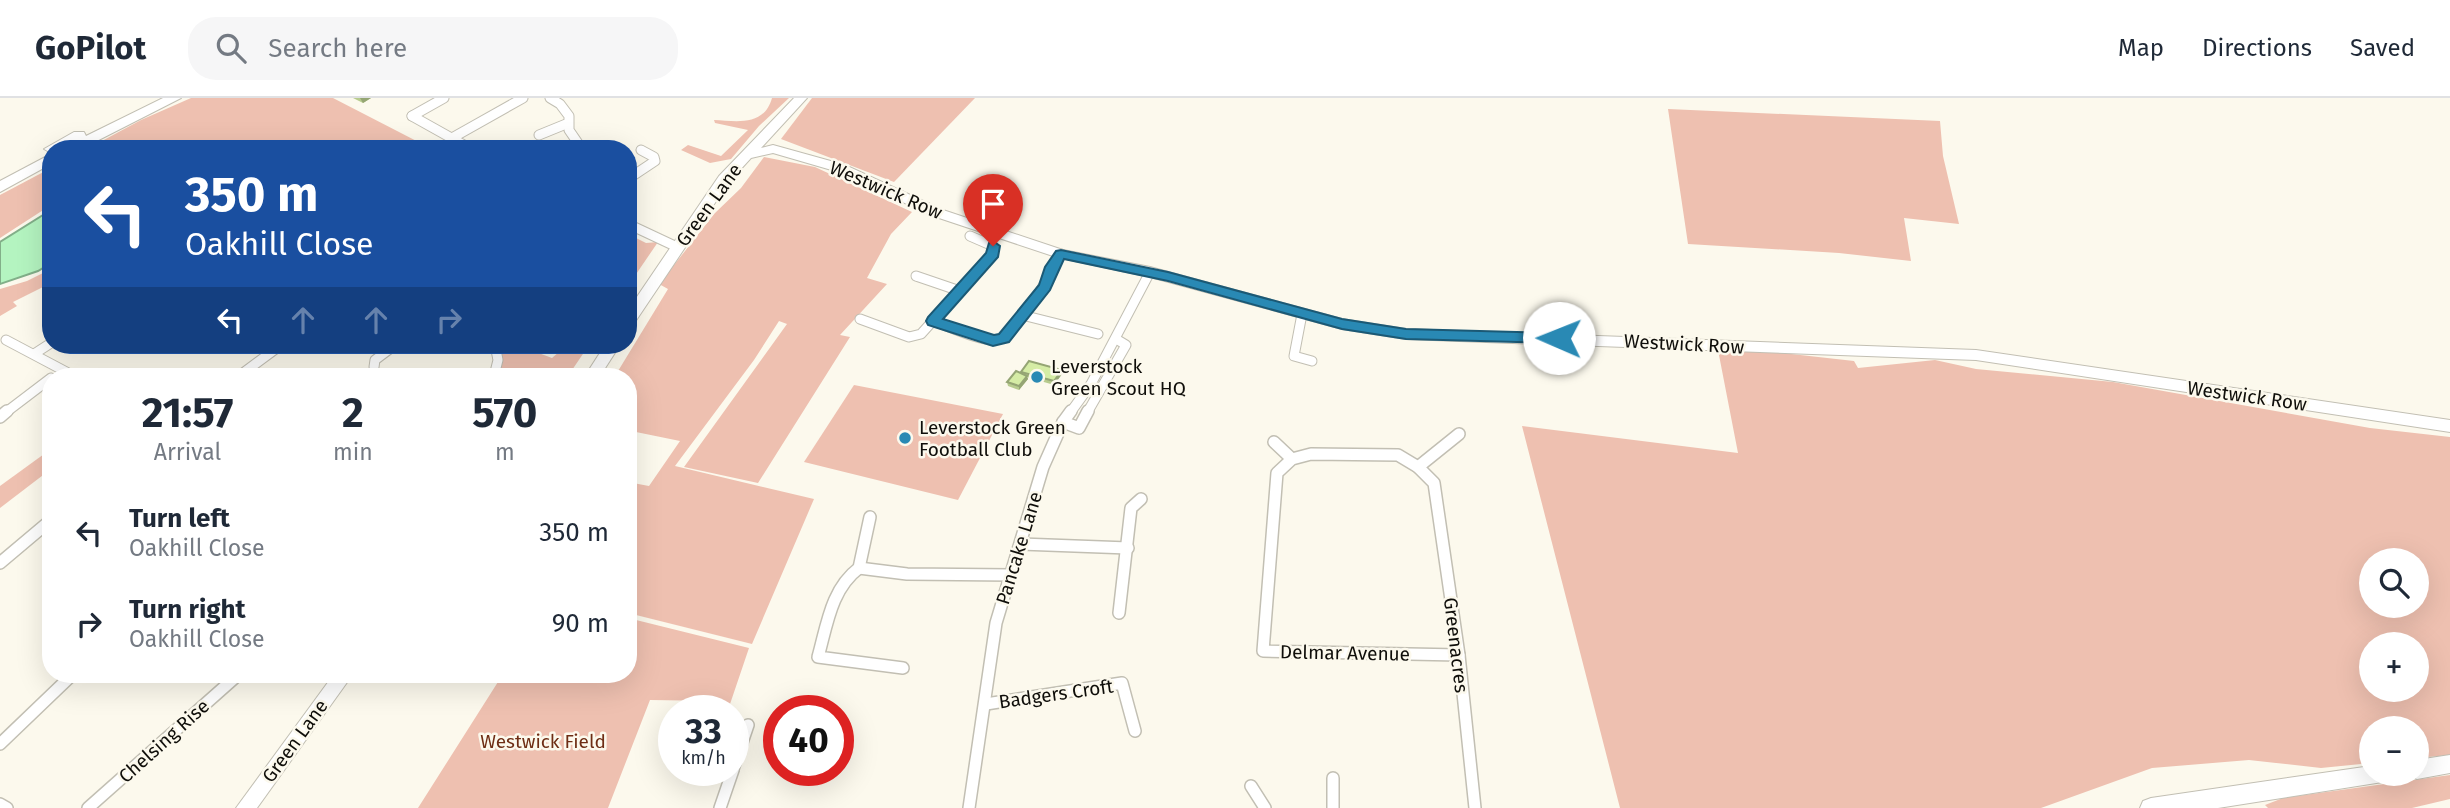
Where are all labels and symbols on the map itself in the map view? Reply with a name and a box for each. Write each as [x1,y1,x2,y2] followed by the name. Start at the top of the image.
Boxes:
[826,156,946,224] street label: Westwick Row
[671,159,747,251] street label: Green Lane
[963,174,1023,246] pin
[1522,301,1596,375] position arrow
[1623,329,1745,359] street label: Westwick Row
[1051,355,1186,400] place label: Leverstock Green Scout HQ
[1029,369,1045,385] marker: Leverstock Green Scout HQ
[2186,376,2309,416] street label: Westwick Row
[919,416,1066,461] place label: Leverstock Green Football Club
[897,430,913,446] marker: Leverstock Green Football Club
[991,489,1047,607] street label: Pancake Lane
[1439,596,1473,694] street label: Greenacres
[1280,640,1410,666] street label: Delmar Avenue
[997,675,1115,713] street label: Badgers Croft
[114,694,214,788] street label: Chelsing Rise
[257,695,333,787] street label: Green Lane
[763,695,854,786] speed limit sign: 40
[480,730,606,753] park label: Westwick Field

